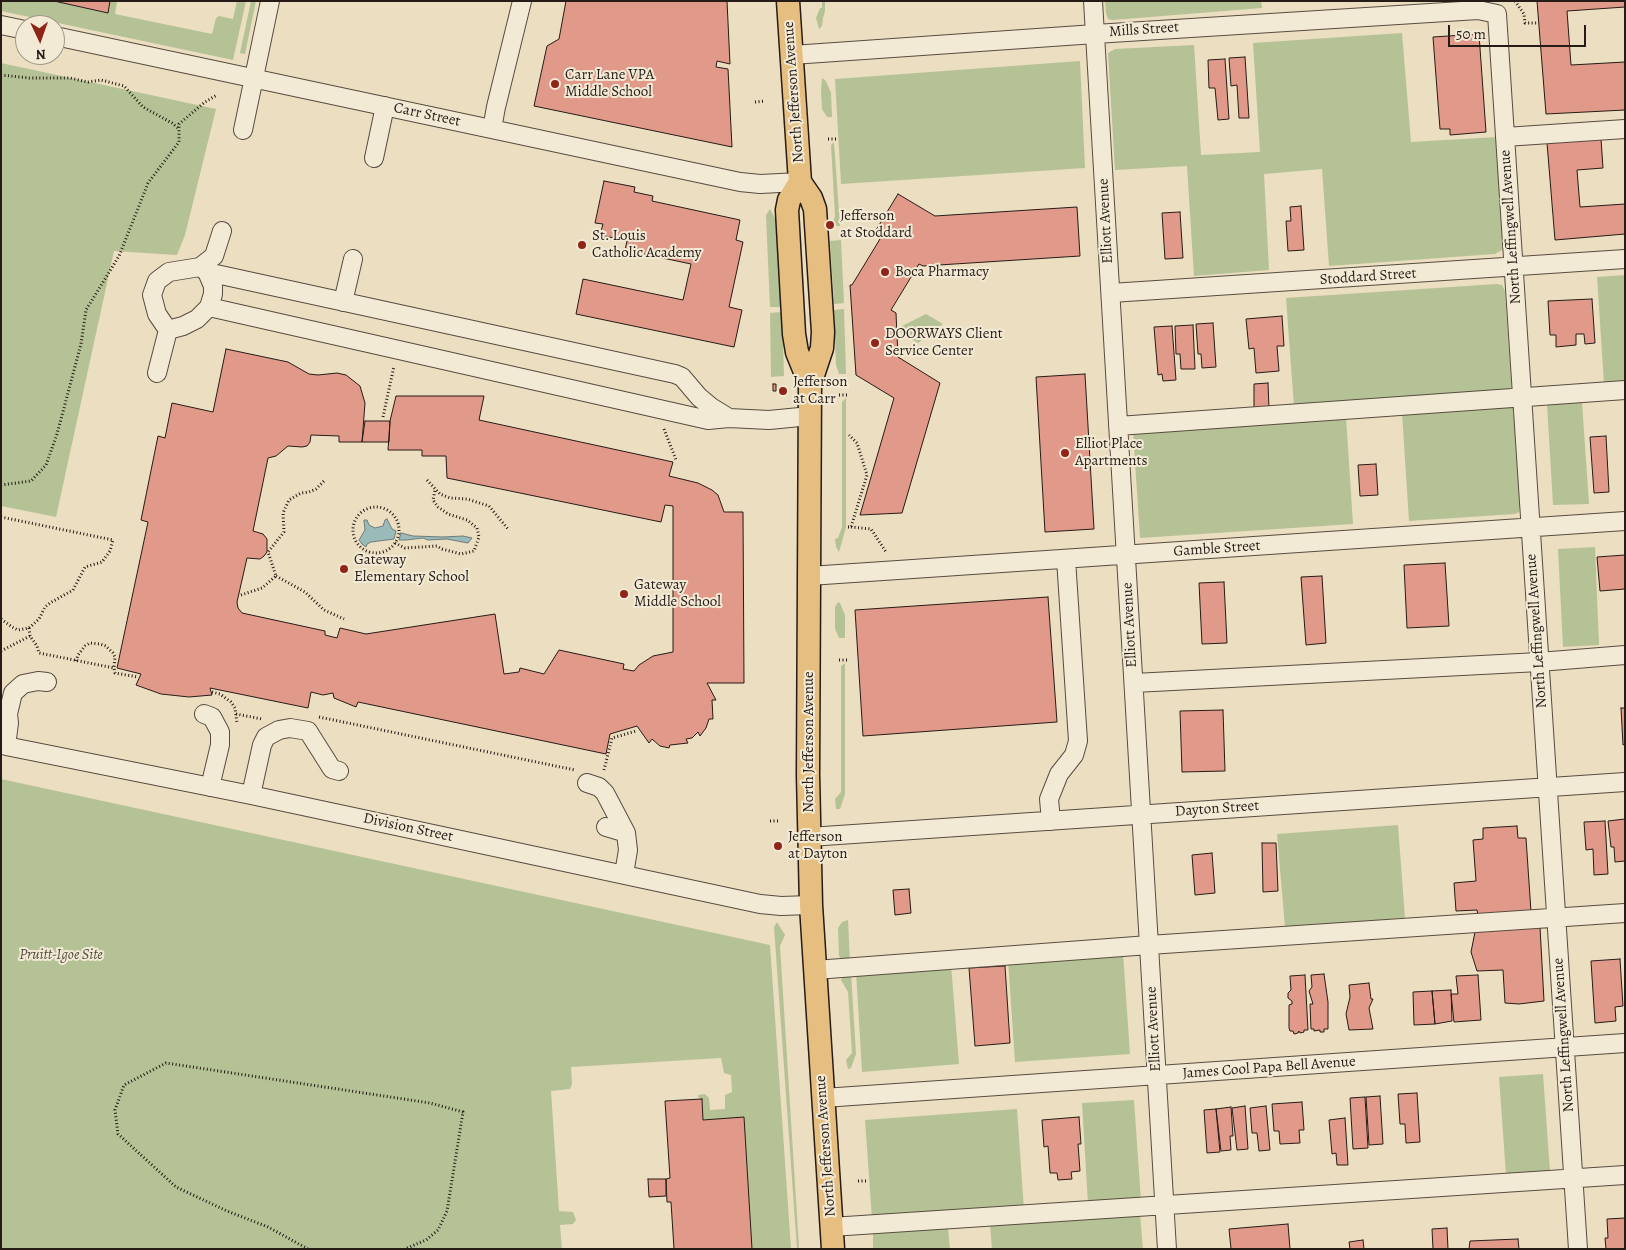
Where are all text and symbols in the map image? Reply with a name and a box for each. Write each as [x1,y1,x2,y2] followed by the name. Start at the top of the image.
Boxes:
[15,15,65,65] north arrow
[1451,15,1588,47] scale bar
[1108,19,1180,41] street label: Mills Street
[780,21,808,163] street label: North Jefferson Avenue
[1456,24,1486,44] text: 50 m
[35,45,46,64] text: N
[565,66,654,101] place label: Carr Lane VPA Middle School
[549,78,561,90] marker: Carr Lane VPA Middle School
[392,99,462,131] street label: Carr Street
[1497,149,1525,305] street label: North Leffingwell Avenue
[1095,178,1117,264] street label: Elliott Avenue
[840,207,912,242] place label: Jefferson at Stoddard
[824,219,836,231] marker: Jefferson at Stoddard
[592,227,701,262] place label: St. Louis Catholic Academy
[576,239,588,251] marker: St. Louis Catholic Academy
[895,263,989,281] place label: Boca Pharmacy
[1319,265,1417,289] street label: Stoddard Street
[879,266,891,278] marker: Boca Pharmacy
[885,325,1003,360] place label: DOORWAYS Client Service Center
[869,337,881,349] marker: DOORWAYS Client Service Center
[793,373,847,408] place label: Jefferson at Carr
[777,385,789,397] marker: Jefferson at Carr
[1075,435,1147,470] place label: Elliot Place Apartments
[1059,447,1071,459] marker: Elliot Place Apartments
[1173,537,1261,561] street label: Gamble Street
[354,551,469,586] place label: Gateway Elementary School
[1523,553,1551,709] street label: North Leffingwell Avenue
[338,563,350,575] marker: Gateway Elementary School
[634,576,721,611] place label: Gateway Middle School
[1119,582,1141,668] street label: Elliott Avenue
[618,588,630,600] marker: Gateway Middle School
[800,671,818,813] street label: North Jefferson Avenue
[1174,797,1260,821] street label: Dayton Street
[361,810,455,846] street label: Division Street
[788,828,847,863] place label: Jefferson at Dayton
[772,840,784,852] marker: Jefferson at Dayton
[19,946,103,964] park label: Pruitt-Igoe Site
[1550,957,1578,1113] street label: North Leffingwell Avenue
[1143,986,1165,1072] street label: Elliott Avenue
[1182,1053,1356,1083] street label: James Cool Papa Bell Avenue
[812,1075,840,1217] street label: North Jefferson Avenue

